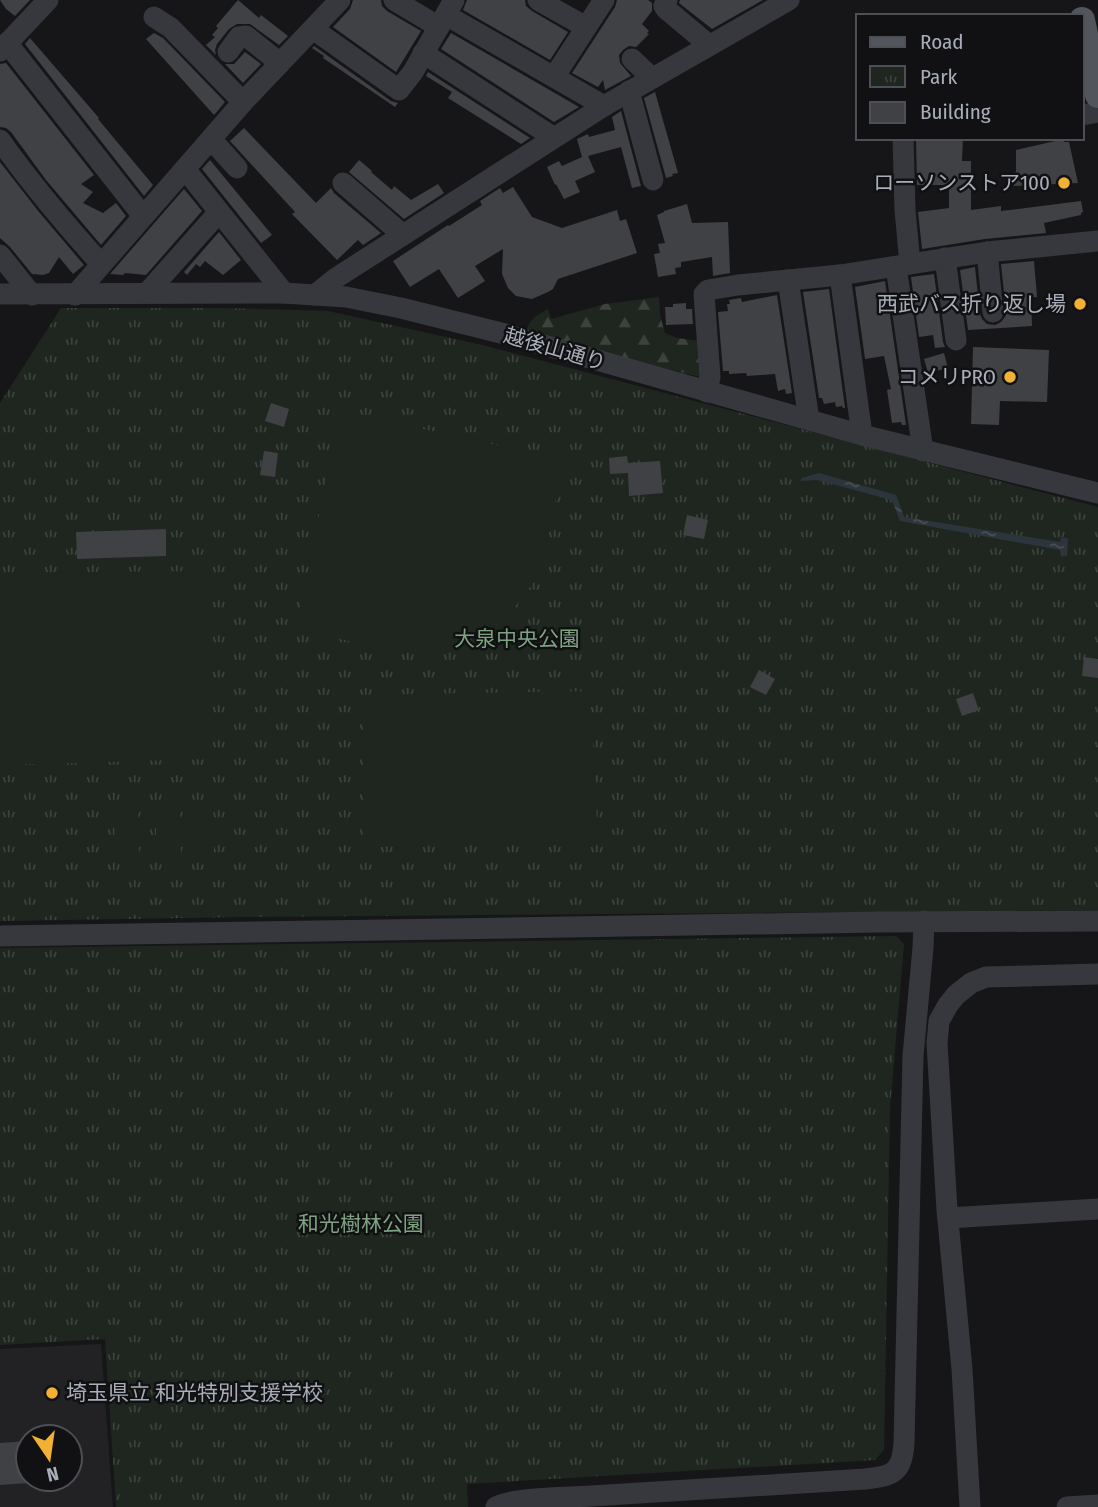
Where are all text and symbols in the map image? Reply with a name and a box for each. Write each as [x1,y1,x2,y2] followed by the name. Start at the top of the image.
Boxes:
[856,14,1084,140] legend
[920,29,964,55] text: Road
[920,64,958,90] text: Park
[920,99,991,125] text: Building
[873,170,1050,196] place label: ローソンストア100
[1056,175,1072,191] marker: ローソンストア100
[877,291,1066,317] place label: 西武バス折り返し場
[1072,296,1088,312] marker: 西武バス折り返し場
[501,322,609,376] street label: 越後山通り
[898,364,996,390] place label: コメリPRO
[1002,369,1018,385] marker: コメリPRO
[454,626,580,652] park label: 大泉中央公園
[298,1211,424,1237] park label: 和光樹林公園
[66,1380,323,1406] place label: 埼玉県立 和光特別支援学校
[44,1385,60,1401] marker: 埼玉県立 和光特別支援学校
[14,1423,84,1493] north arrow
[45,1462,61,1487] text: N

